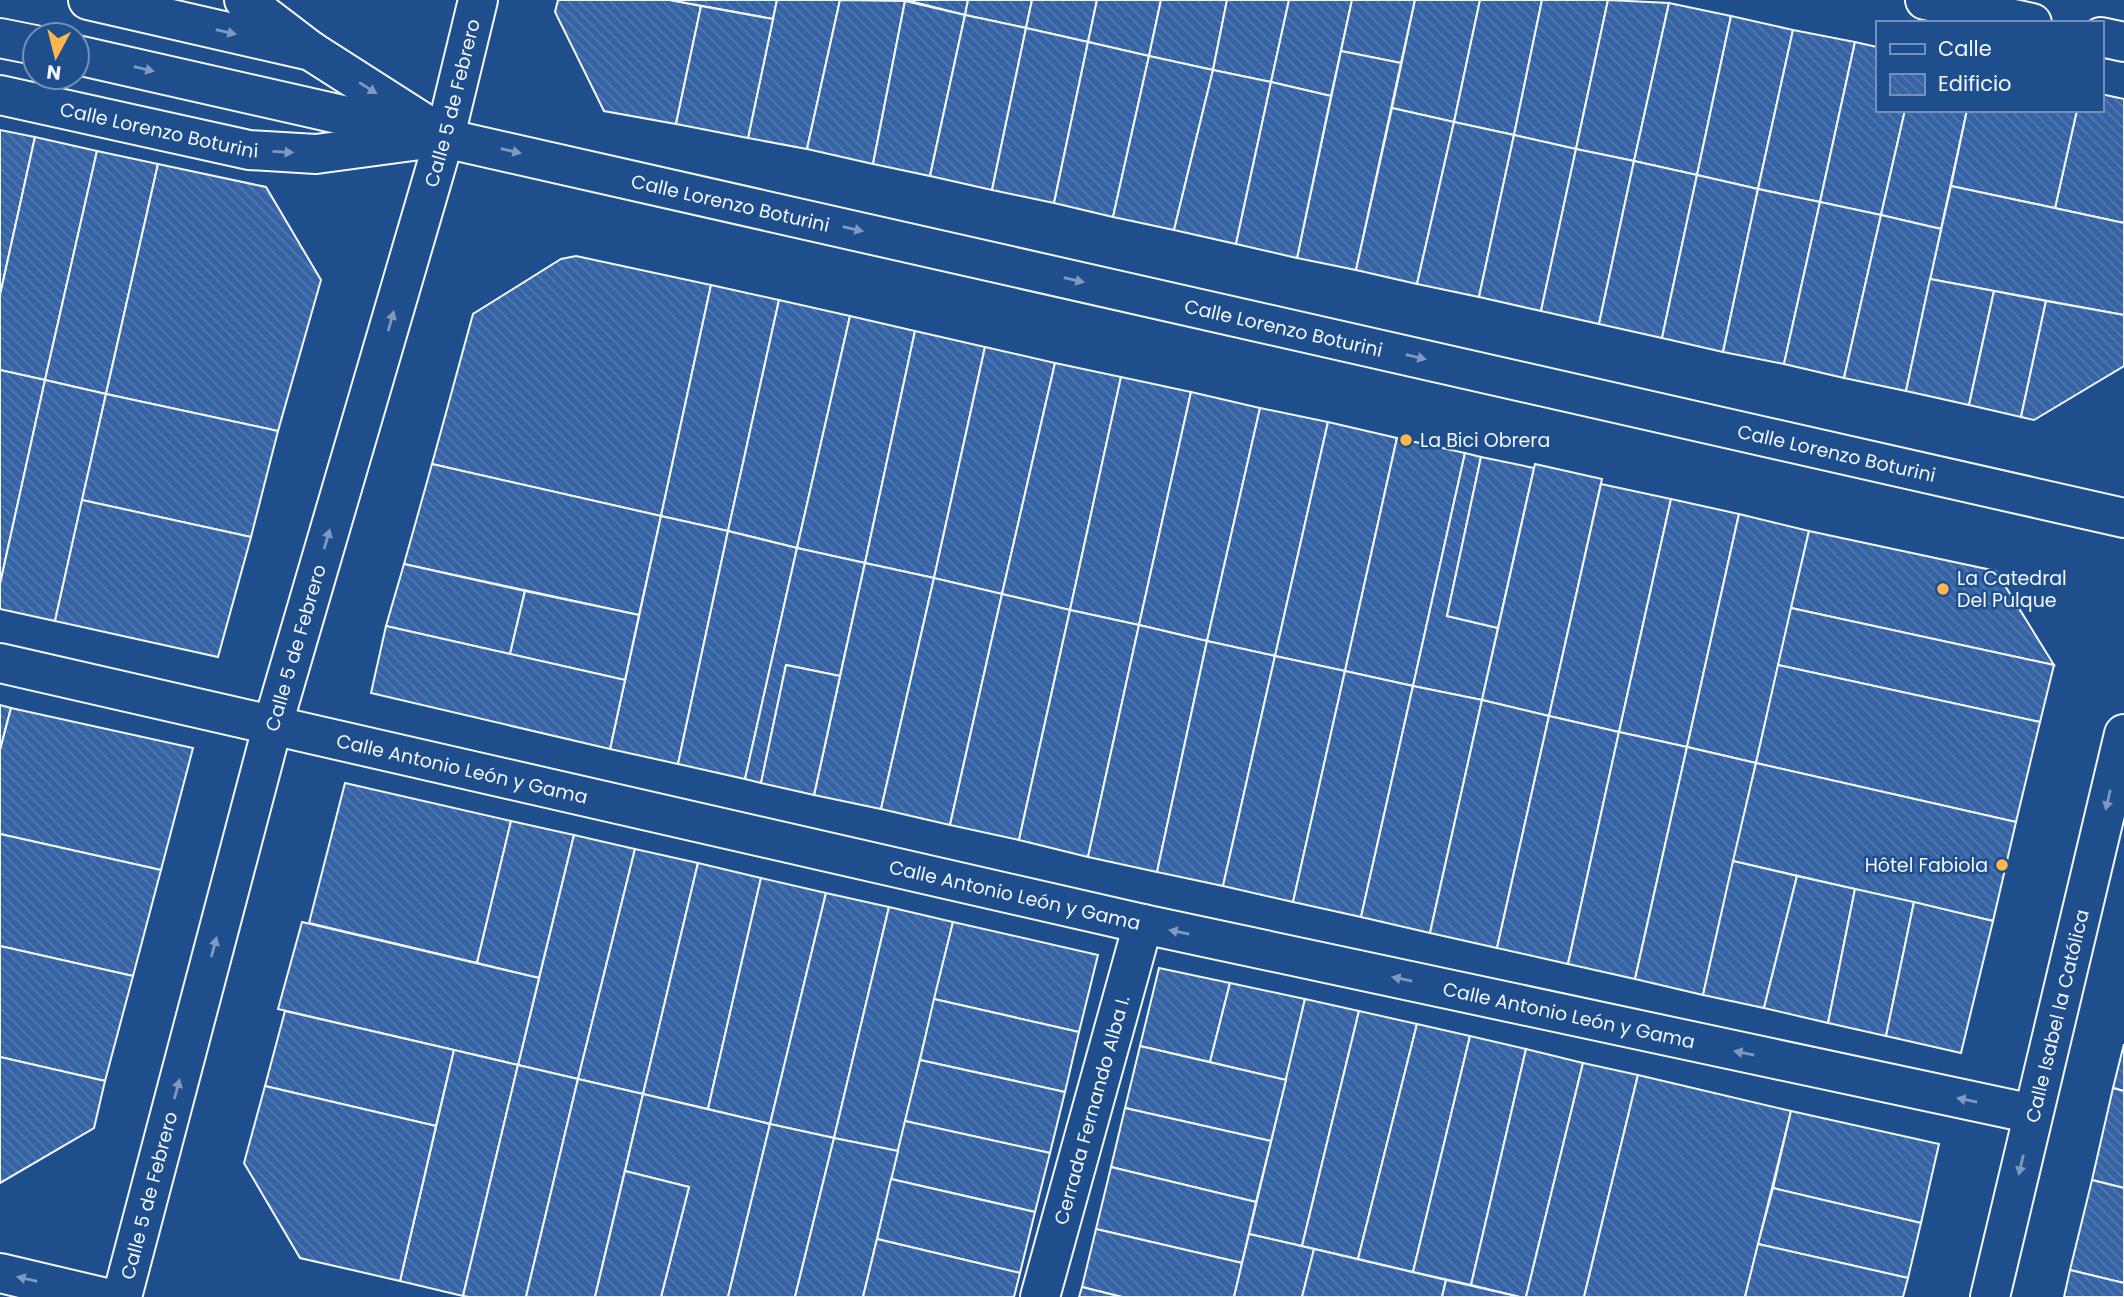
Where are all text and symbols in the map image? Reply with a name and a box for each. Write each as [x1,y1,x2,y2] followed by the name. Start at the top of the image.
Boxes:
[417,16,486,190] street label: Calle 5 de Febrero
[21,21,91,91] north arrow
[1876,21,2103,112] legend
[215,26,237,37] one-way arrow
[1938,34,1992,63] text: Calle
[45,58,63,87] text: N
[133,64,155,75] one-way arrow
[1938,69,2012,98] text: Edificio
[359,81,378,94] one-way arrow
[57,95,259,164] street label: Calle Lorenzo Boturini
[272,146,294,157] one-way arrow
[500,146,522,157] one-way arrow
[629,167,832,238] street label: Calle Lorenzo Boturini
[842,224,864,235] one-way arrow
[1064,274,1086,285] one-way arrow
[1182,292,1385,363] street label: Calle Lorenzo Boturini
[386,310,396,331] one-way arrow
[1405,352,1427,363] one-way arrow
[1735,417,1938,489] street label: Calle Lorenzo Boturini
[1420,427,1550,454] place label: La Bici Obrera
[1398,432,1414,448] marker: La Bici Obrera
[322,528,332,549] one-way arrow
[258,561,333,735] street label: Calle 5 de Febrero
[1957,565,2067,614] place label: La Catedral Del Pulque
[1935,581,1951,597] marker: La Catedral Del Pulque
[334,727,591,810] street label: Calle Antonio León y Gama
[2102,789,2113,811] one-way arrow
[1865,852,1988,879] place label: Hôtel Fabiola
[886,853,1143,937] street label: Calle Antonio León y Gama
[1994,857,2010,873] marker: Hôtel Fabiola
[2018,906,2095,1125] street label: Calle Isabel la Católica
[1168,926,1190,937] one-way arrow
[209,936,220,958] one-way arrow
[1391,974,1413,985] one-way arrow
[1440,975,1698,1055] street label: Calle Antonio León y Gama
[1047,992,1136,1228] street label: Cerrada Fernando Alba I.
[1733,1047,1755,1058] one-way arrow
[172,1078,183,1100] one-way arrow
[1955,1094,1977,1105] one-way arrow
[114,1108,184,1282] street label: Calle 5 de Febrero
[2016,1154,2027,1176] one-way arrow
[16,1273,38,1284] one-way arrow

